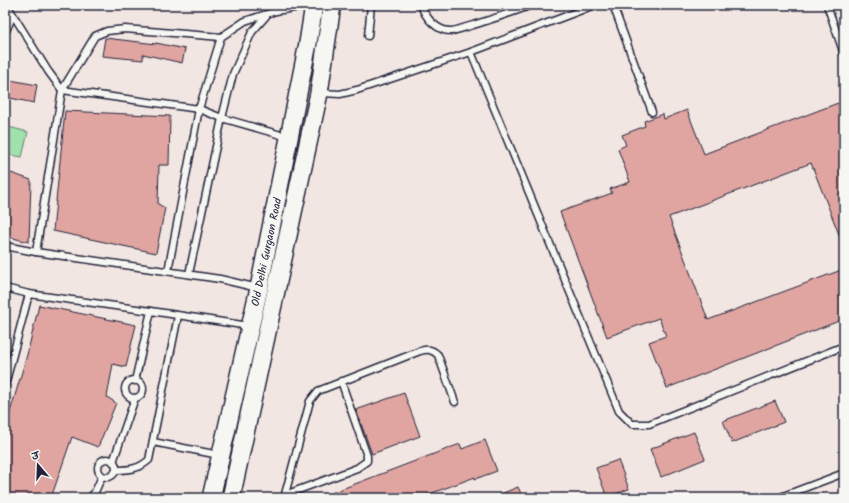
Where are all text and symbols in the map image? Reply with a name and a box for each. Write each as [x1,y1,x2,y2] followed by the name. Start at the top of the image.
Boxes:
[247,196,287,308] street label: Old Delhi Gurgaon Road
[18,445,58,485] north arrow
[29,446,43,466] text: उ

